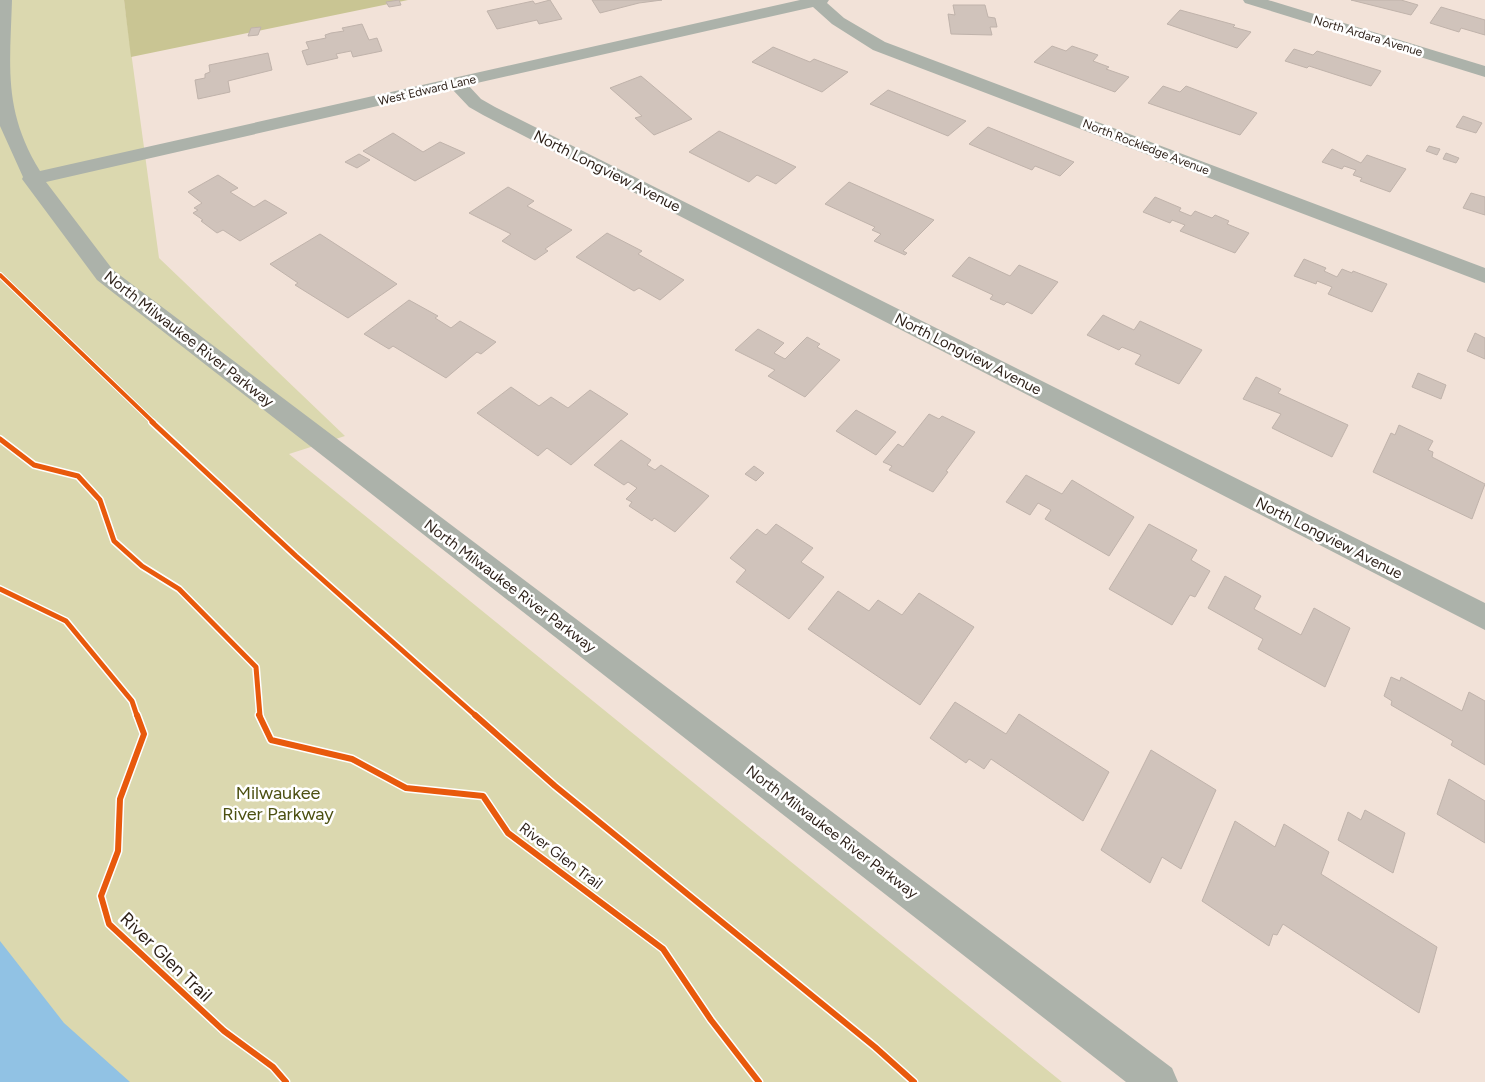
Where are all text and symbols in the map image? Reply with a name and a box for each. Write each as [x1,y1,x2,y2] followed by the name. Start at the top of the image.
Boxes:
[1312,13,1425,59] street label: North Ardara Avenue
[377,72,478,108] street label: West Edward Lane
[1081,116,1212,178] street label: North Rockledge Avenue
[531,126,683,216] street label: North Longview Avenue
[101,267,278,411] street label: North Milwaukee River Parkway
[892,309,1044,399] street label: North Longview Avenue
[1253,493,1405,583] street label: North Longview Avenue
[421,515,600,657] street label: North Milwaukee River Parkway
[743,761,922,903] street label: North Milwaukee River Parkway
[222,782,334,825] park label: Milwaukee River Parkway
[516,819,606,893] street label: River Glen Trail
[115,908,217,1006] street label: River Glen Trail

